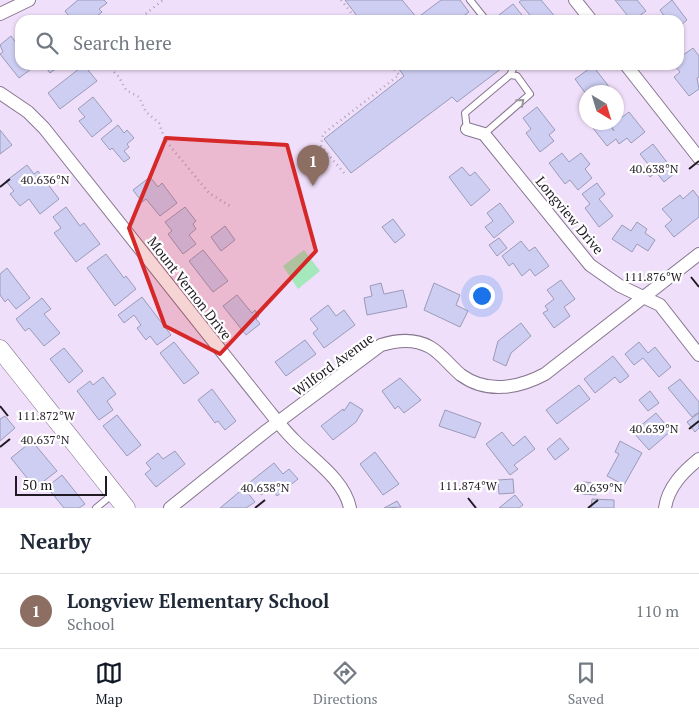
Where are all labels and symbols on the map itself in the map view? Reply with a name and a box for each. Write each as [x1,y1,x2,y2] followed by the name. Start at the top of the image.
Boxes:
[579,85,624,130] north arrow
[515,99,524,108] one-way arrow
[297,145,329,186] pin: 1
[629,161,679,176] text: 40.638°N
[20,172,70,187] text: 40.636°N
[532,172,608,258] street label: Longview Drive
[144,232,236,344] street label: Mount Vernon Drive
[624,269,683,284] text: 111.876°W
[469,283,495,309] your location
[289,328,377,400] street label: Wilford Avenue
[17,408,76,423] text: 111.872°W
[629,421,679,436] text: 40.639°N
[20,432,70,447] text: 40.637°N
[15,473,108,496] scale bar
[439,478,498,493] text: 111.874°W
[240,480,290,495] text: 40.638°N
[573,480,623,495] text: 40.639°N

